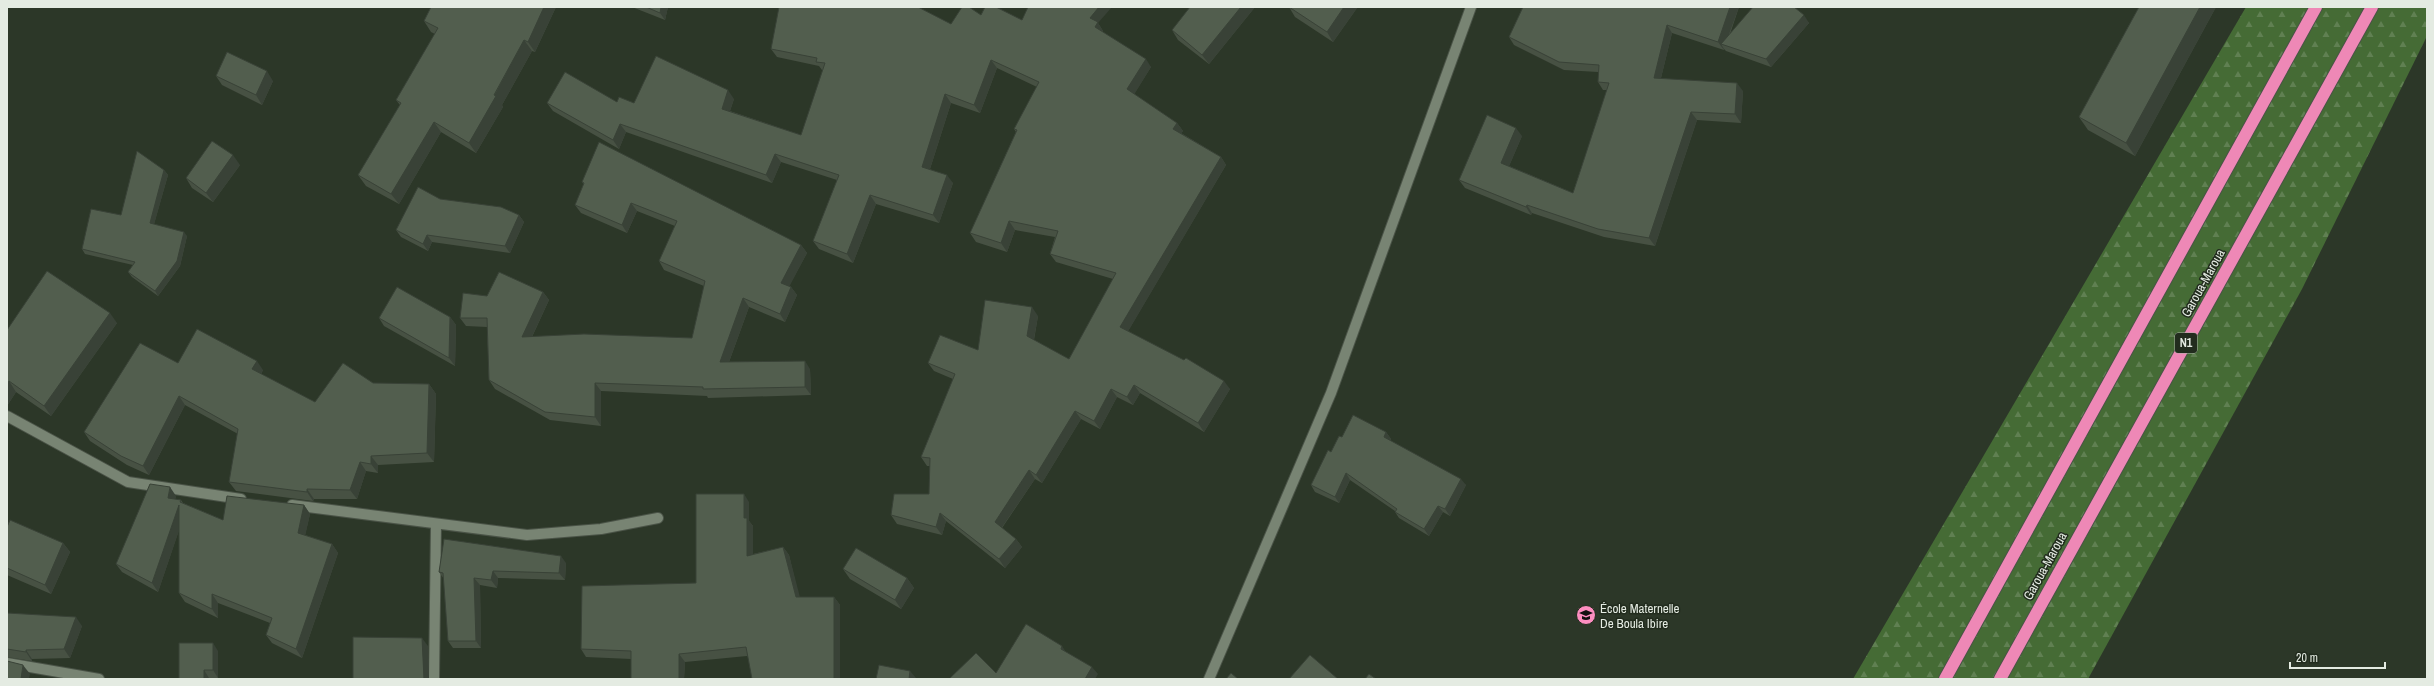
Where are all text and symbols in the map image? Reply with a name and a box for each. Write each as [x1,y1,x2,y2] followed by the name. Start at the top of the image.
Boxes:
[2177,246,2229,320] street label: Garoua-Maroua
[2175,333,2197,353] road number: N1
[2019,529,2071,603] street label: Garoua-Maroua
[1600,600,1679,632] place label: École Maternelle De Boula Ibire
[1575,604,1597,626] school or university icon: École Maternelle De Boula Ibire
[2290,644,2385,670] scale bar
[2296,650,2318,666] text: 20 m

